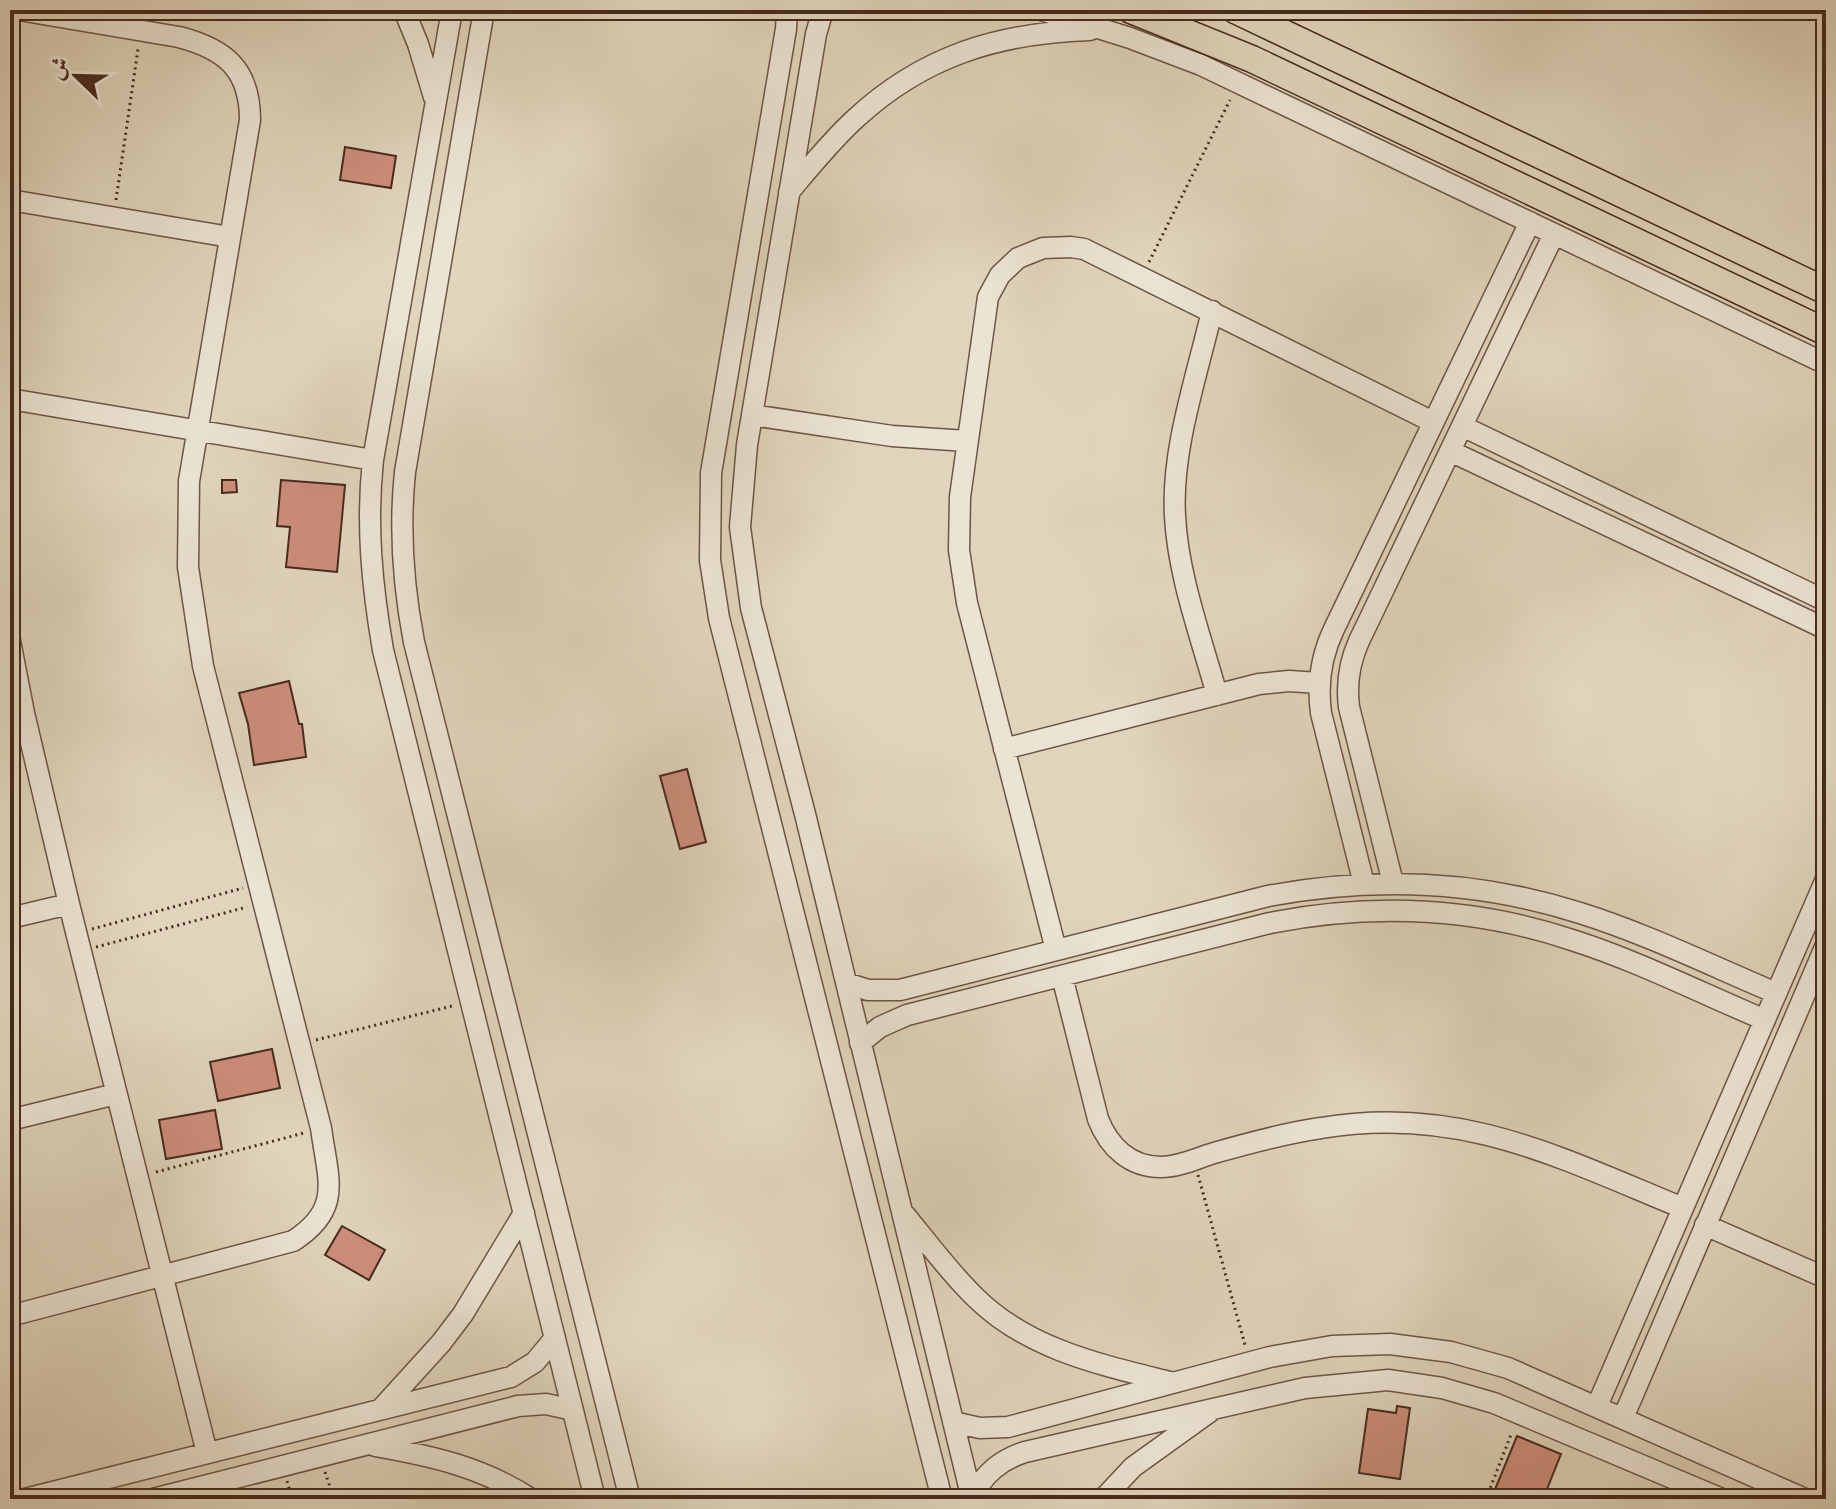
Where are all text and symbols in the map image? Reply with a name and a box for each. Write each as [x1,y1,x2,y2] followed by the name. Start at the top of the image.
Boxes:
[36,36,116,116] north arrow
[41,53,76,84] text: ش

